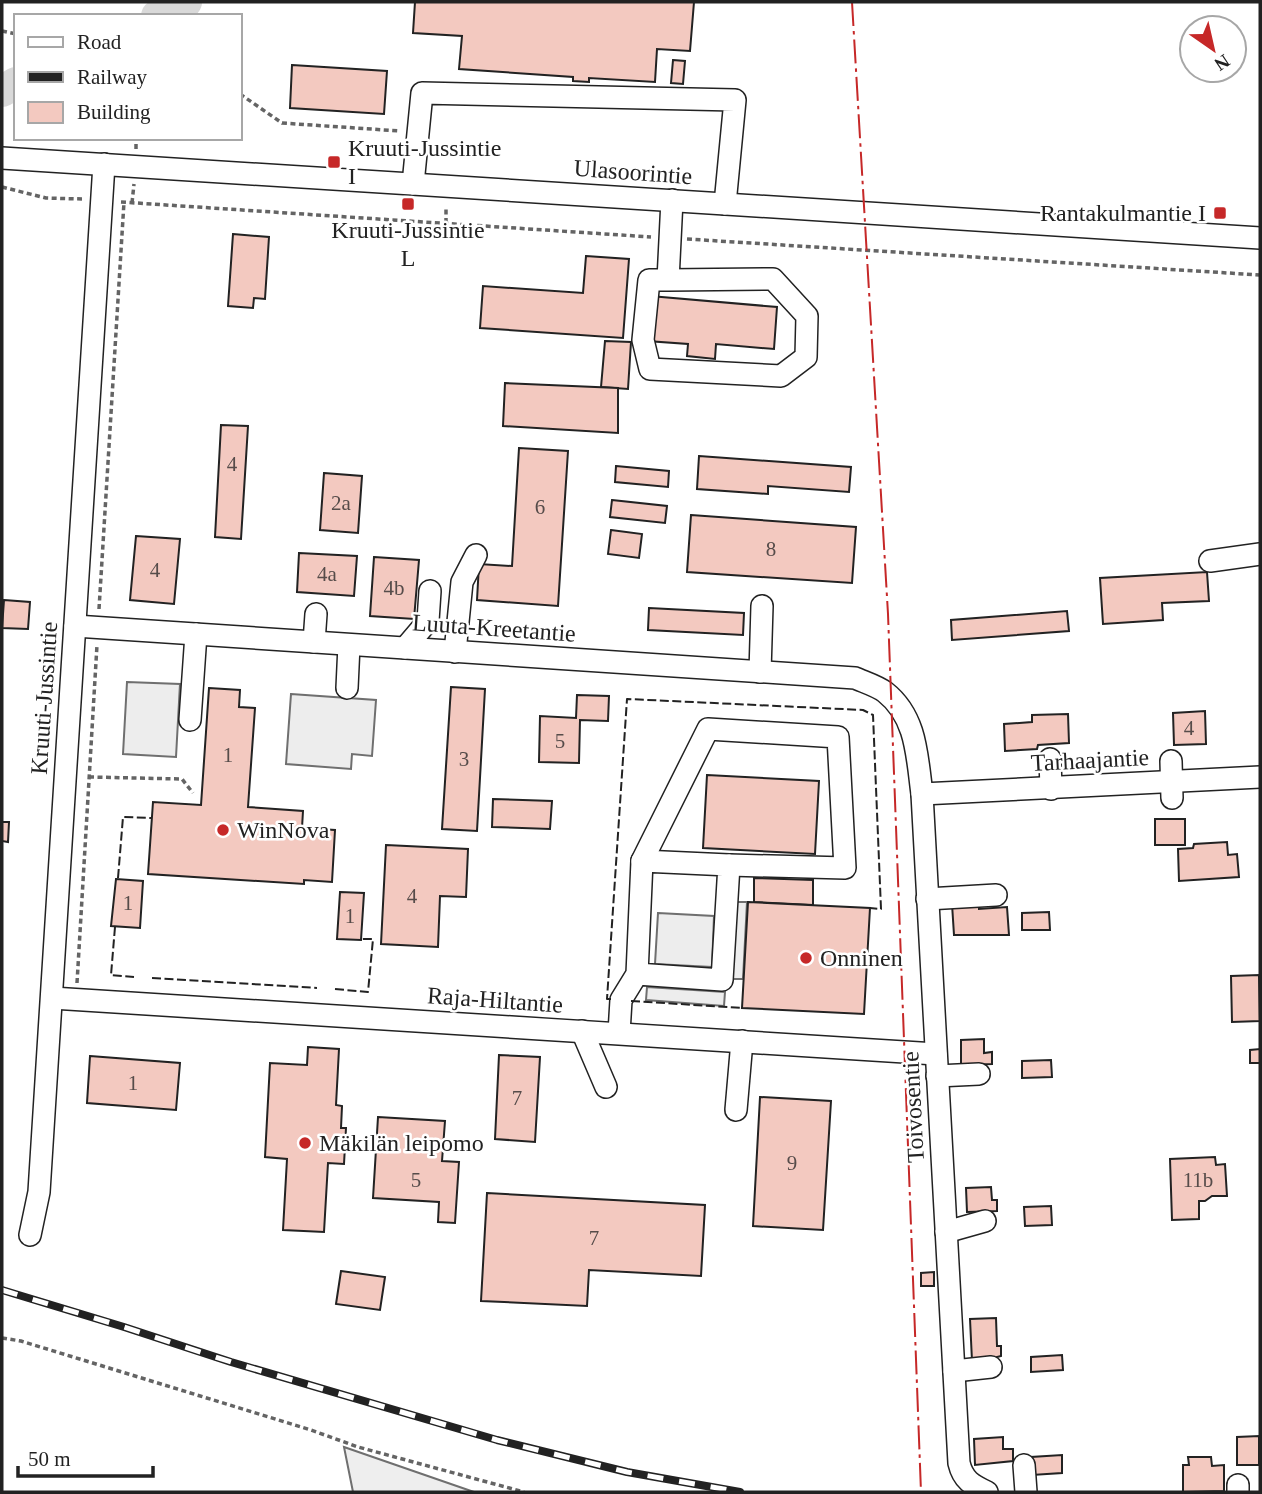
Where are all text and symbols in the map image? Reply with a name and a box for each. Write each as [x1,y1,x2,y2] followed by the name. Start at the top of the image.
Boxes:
[14,14,242,140] legend
[1178,14,1248,84] north arrow
[77,30,122,54] text: Road
[1210,50,1234,75] text: N
[77,65,147,89] text: Railway
[77,100,151,124] text: Building
[348,135,501,189] place label: Kruuti-Jussintie I
[326,154,342,170] marker: Kruuti-Jussintie I
[573,155,693,189] street label: Ulasoorintie
[400,196,416,212] marker: Kruuti-Jussintie L
[1040,200,1206,226] place label: Rantakulmantie I
[1212,205,1228,221] marker: Rantakulmantie I
[331,217,485,271] place label: Kruuti-Jussintie L
[227,452,238,476] house number: 4
[331,491,352,515] house number: 2a
[535,495,545,519] house number: 6
[766,537,776,561] house number: 8
[150,558,161,582] house number: 4
[317,562,338,586] house number: 4a
[384,576,405,600] house number: 4b
[411,609,577,647] street label: Luuta-Kreetantie
[26,621,62,775] street label: Kruuti-Jussintie
[1184,716,1195,740] house number: 4
[555,729,565,753] house number: 5
[223,743,233,767] house number: 1
[1030,744,1150,776] street label: Tarhaajantie
[459,747,469,771] house number: 3
[237,817,330,843] place label: WinNova
[215,822,231,838] marker: WinNova
[407,884,418,908] house number: 4
[123,891,133,915] house number: 1
[345,904,355,928] house number: 1
[820,945,903,971] place label: Onninen
[798,950,814,966] marker: Onninen
[426,982,564,1018] street label: Raja-Hiltantie
[897,1051,929,1163] street label: Toivosentie
[128,1071,138,1095] house number: 1
[512,1086,522,1110] house number: 7
[319,1130,484,1156] place label: Mäkilän leipomo
[297,1135,313,1151] marker: Mäkilän leipomo
[787,1151,797,1175] house number: 9
[411,1168,421,1192] house number: 5
[1183,1168,1213,1192] house number: 11b
[589,1226,599,1250] house number: 7
[18,1434,152,1478] scale bar
[28,1447,71,1471] text: 50 m

